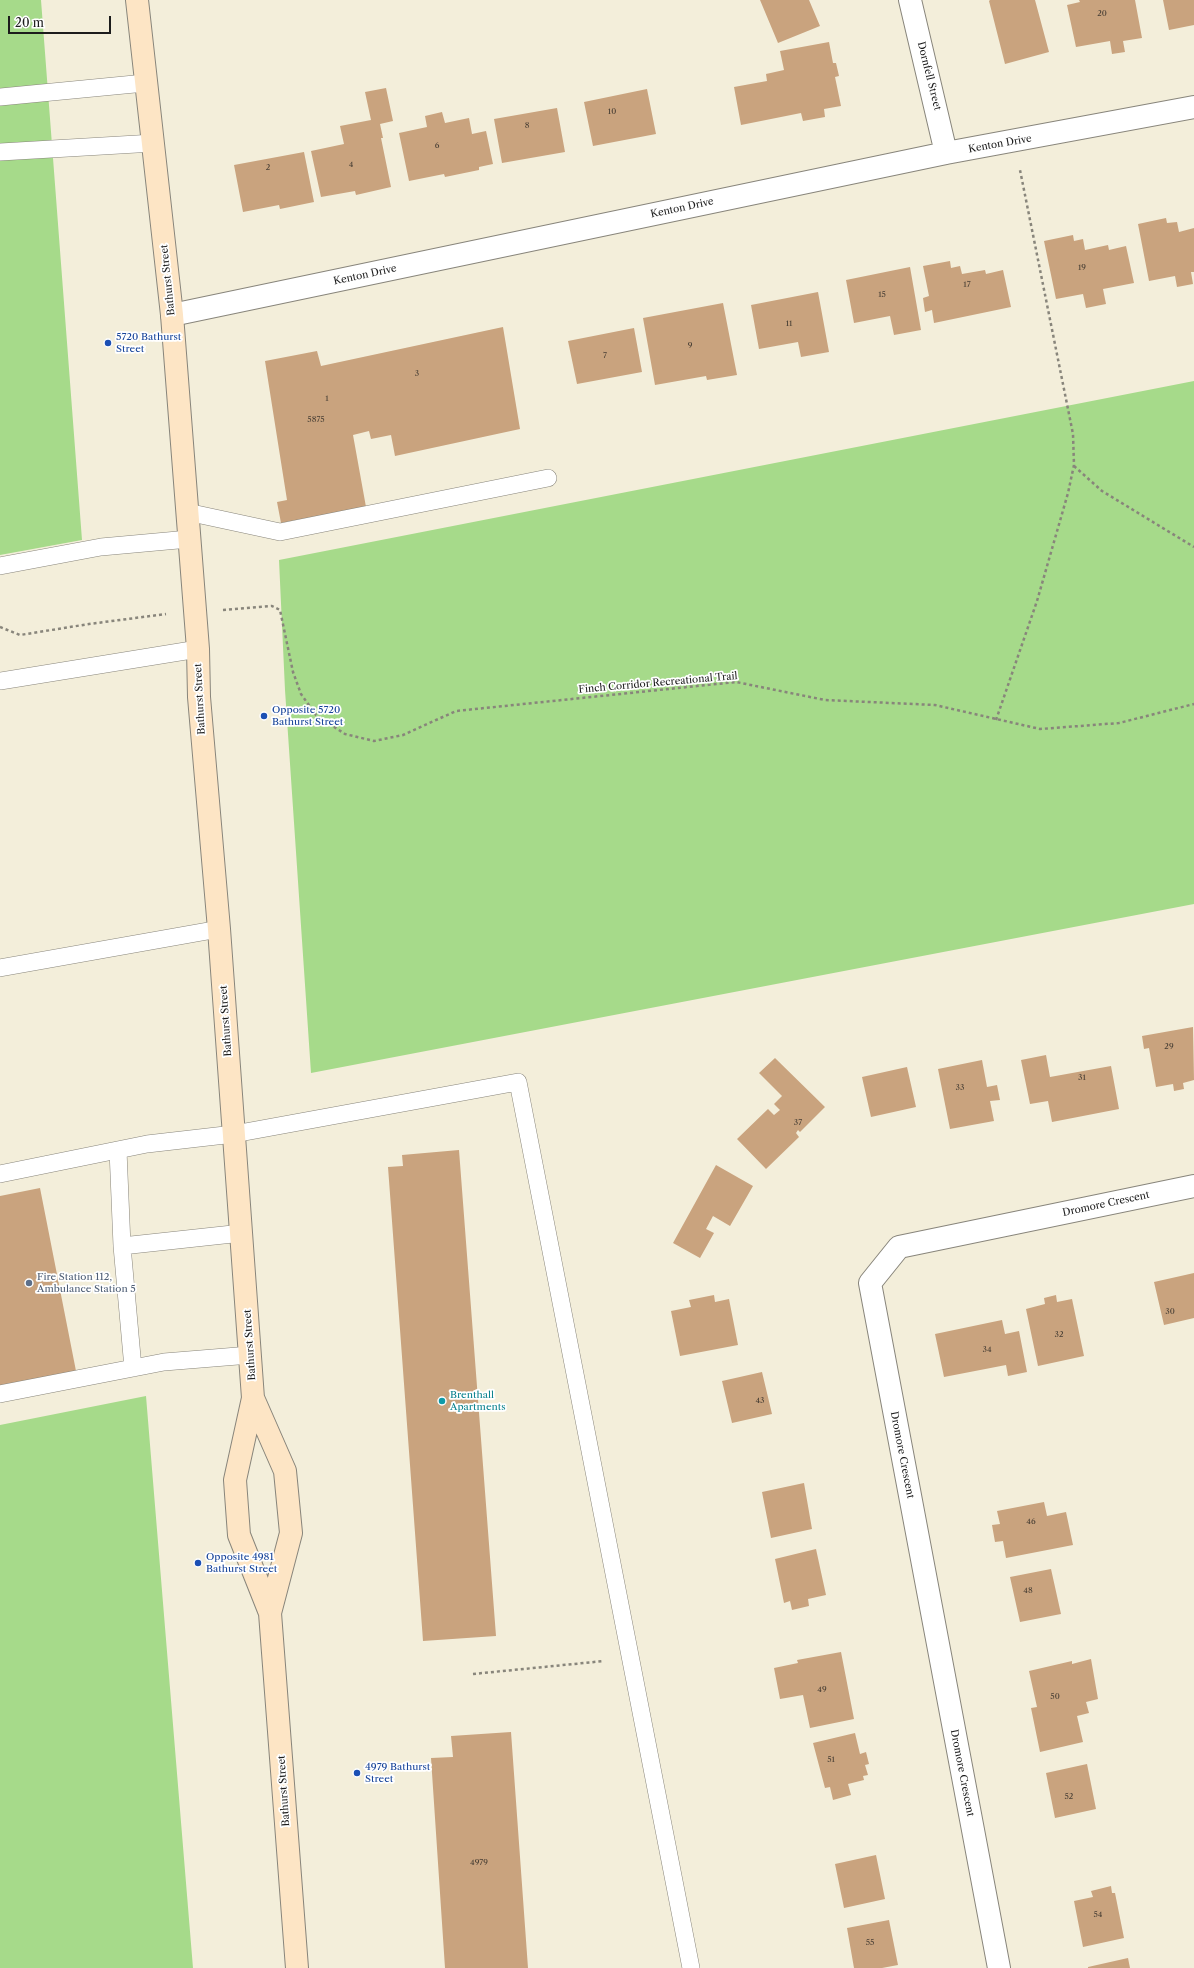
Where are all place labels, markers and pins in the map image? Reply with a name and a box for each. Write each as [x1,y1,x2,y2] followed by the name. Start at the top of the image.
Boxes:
[116,331,181,354] place label: 5720 Bathurst Street
[103,338,113,348] marker: 5720 Bathurst Street
[272,704,343,728] place label: Opposite 5720 Bathurst Street
[259,711,269,721] marker: Opposite 5720 Bathurst Street
[37,1271,136,1294] place label: Fire Station 112, Ambulance Station 5
[24,1278,34,1288] marker: Fire Station 112, Ambulance Station 5
[450,1389,506,1412] place label: Brenthall Apartments
[437,1396,447,1406] marker: Brenthall Apartments
[206,1551,277,1574] place label: Opposite 4981 Bathurst Street
[193,1558,203,1568] marker: Opposite 4981 Bathurst Street
[365,1761,430,1784] place label: 4979 Bathurst Street
[352,1768,362,1778] marker: 4979 Bathurst Street

